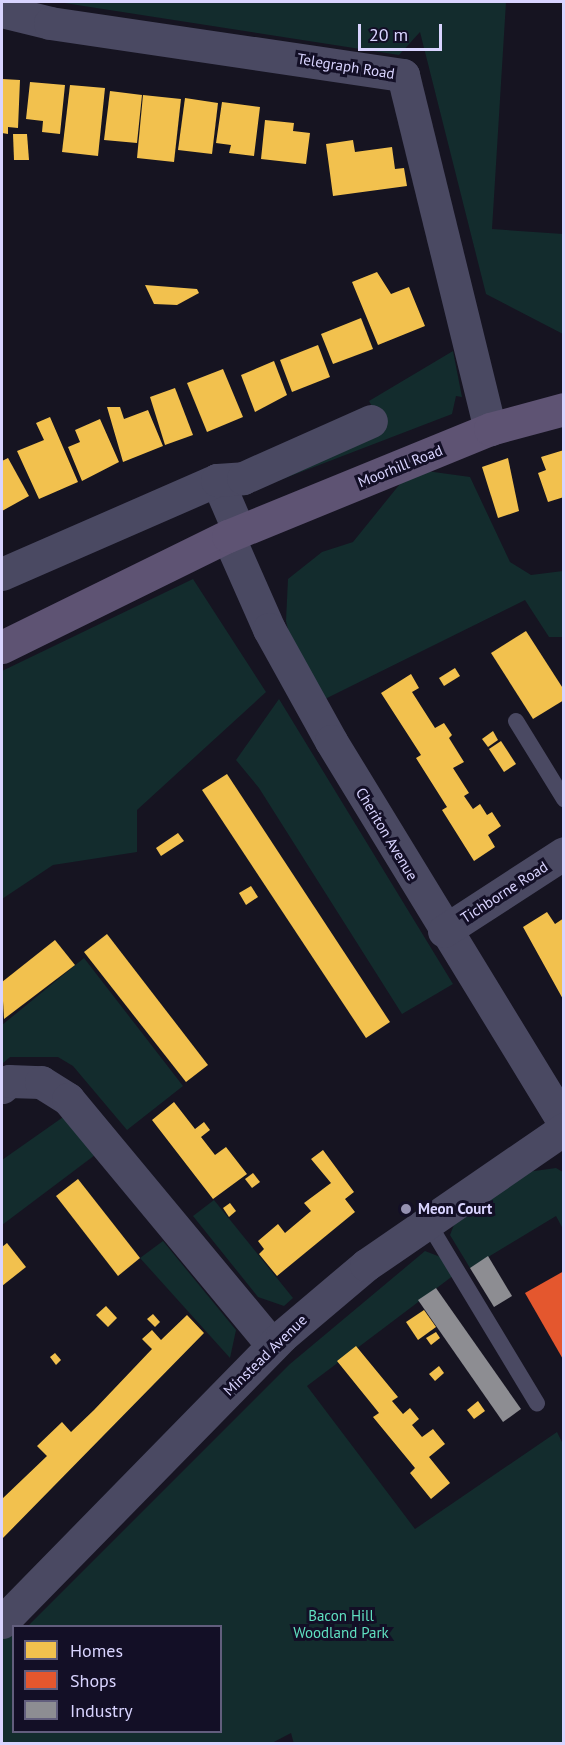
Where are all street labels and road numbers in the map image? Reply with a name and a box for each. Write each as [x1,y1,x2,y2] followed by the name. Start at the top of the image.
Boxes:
[296,49,396,83] street label: Telegraph Road
[355,441,445,491] street label: Moorhill Road
[352,784,422,884] street label: Cheriton Avenue
[457,857,551,927] street label: Tichborne Road
[219,1311,311,1399] street label: Minstead Avenue

